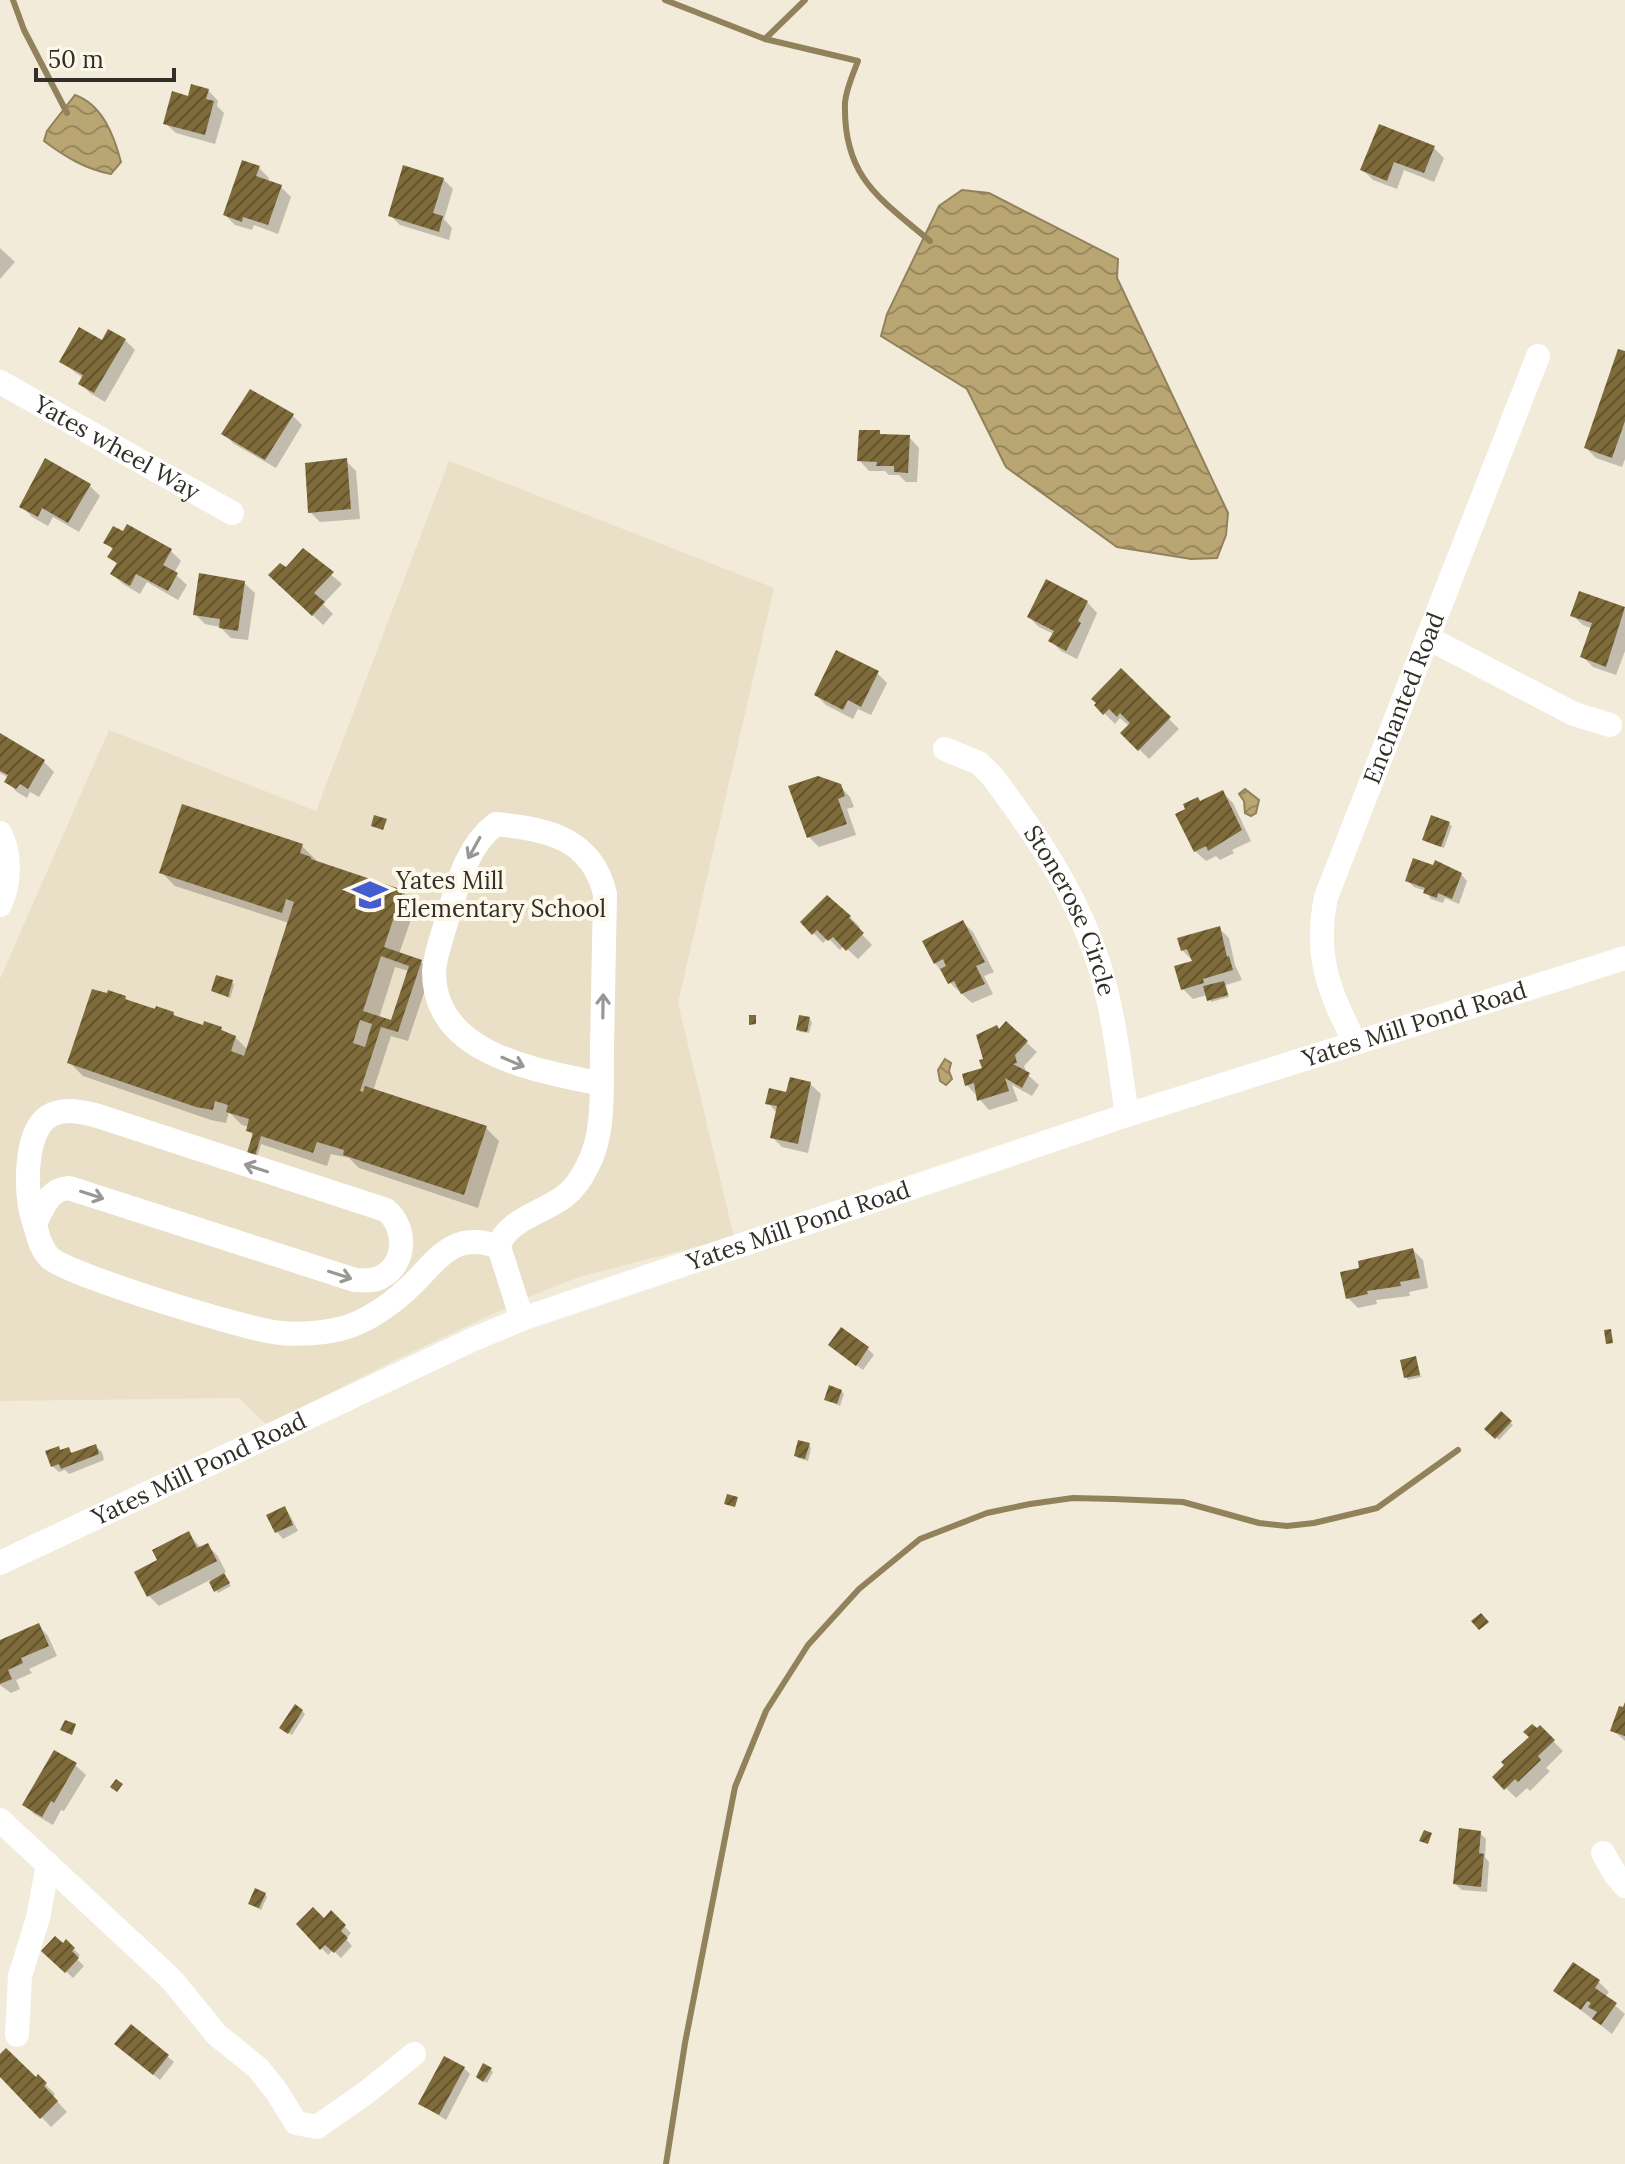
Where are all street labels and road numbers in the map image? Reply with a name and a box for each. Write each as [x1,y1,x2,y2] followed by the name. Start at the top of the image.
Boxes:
[27,388,206,507] street label: Yates wheel Way
[1356,608,1451,788] street label: Enchanted Road
[1017,819,1123,999] street label: Stonerose Circle
[1297,974,1530,1074] street label: Yates Mill Pond Road
[682,1173,914,1278] street label: Yates Mill Pond Road
[86,1405,311,1533] street label: Yates Mill Pond Road

